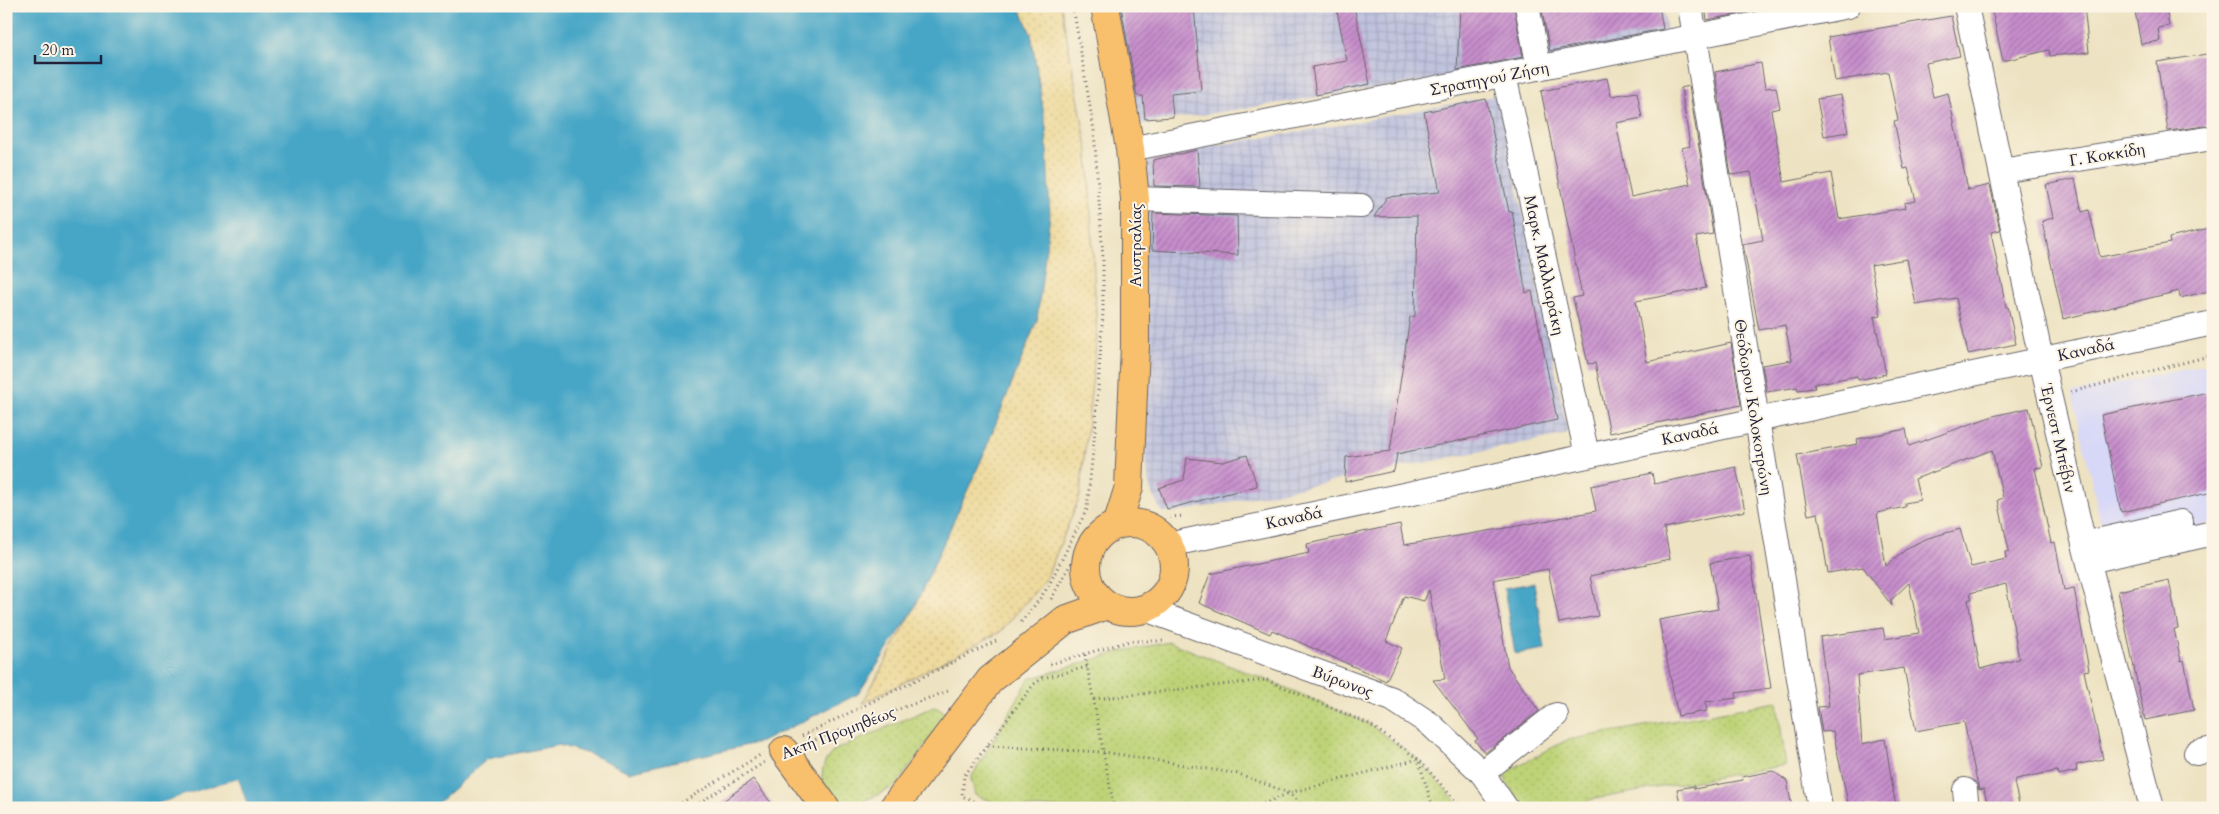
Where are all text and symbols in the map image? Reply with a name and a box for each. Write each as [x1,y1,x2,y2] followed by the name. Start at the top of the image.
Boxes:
[35,32,101,64] scale bar
[42,40,74,60] text: 20 m
[1428,57,1550,101] street label: Στρατηγού Ζήση
[2068,138,2147,172] street label: Γ. Κοκκίδη
[1518,193,1570,337] street label: Μαρκ. Μαλλιαράκη
[1125,203,1147,287] street label: Αυστραλίας
[1728,318,1778,497] street label: Θεόδωρου Κολοκοτρώνη
[2055,333,2117,367] street label: Καναδά
[2035,380,2081,495] street label: Έρνεστ Μπέβιν
[1659,417,1721,451] street label: Καναδά
[1263,501,1325,535] street label: Καναδά
[1309,661,1376,703] street label: Βύρωνος
[778,701,899,765] street label: Ακτή Προμηθέως

